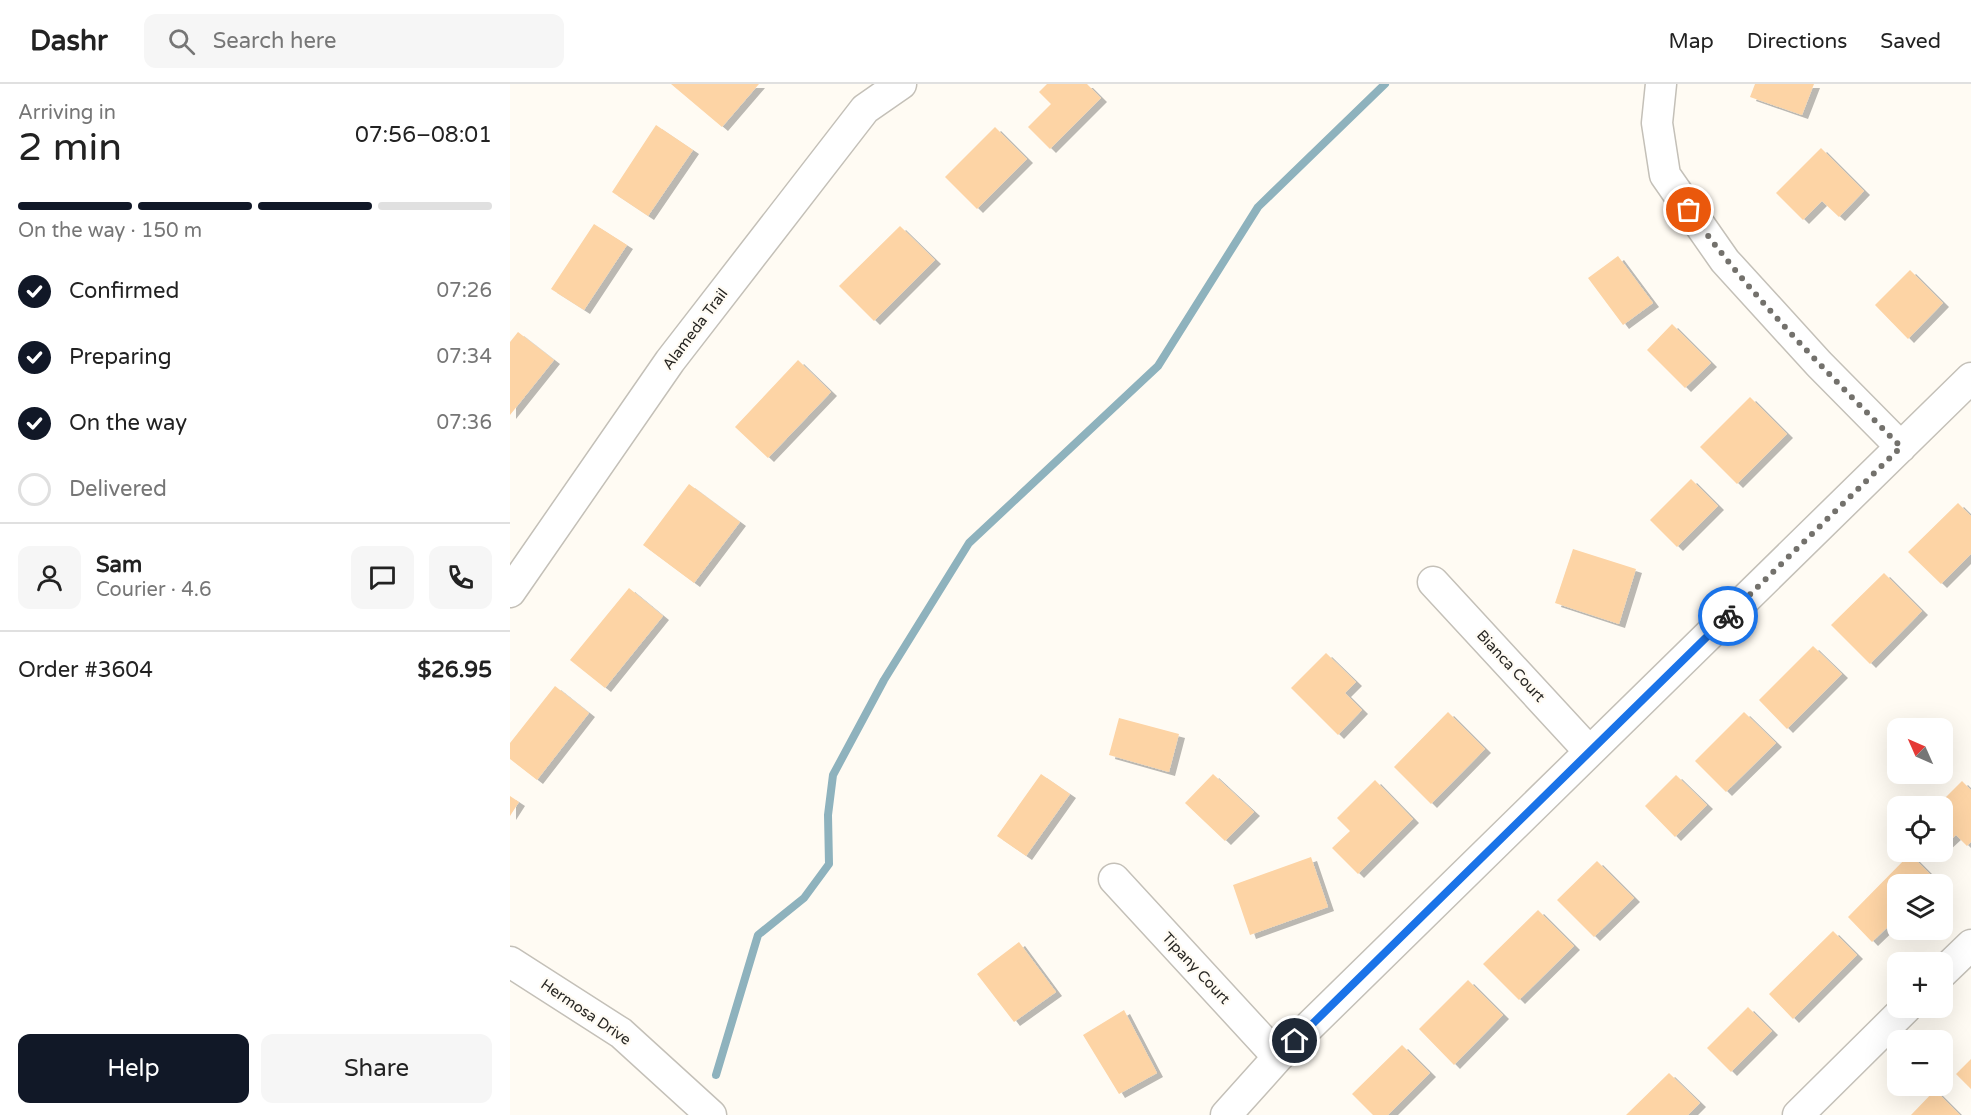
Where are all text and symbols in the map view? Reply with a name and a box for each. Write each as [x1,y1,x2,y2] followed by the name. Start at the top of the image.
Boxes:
[144,14,564,68] search box
[30,24,108,58] text: Dashr
[165,25,198,58] icon: search
[213,28,336,54] text: Search here
[1668,29,1714,54] text: Map
[1747,29,1847,54] text: Directions
[1880,29,1941,54] text: Saved
[18,101,116,125] text: Arriving in
[355,122,492,148] text: 07:56–08:01
[18,124,122,171] text: 2 min
[1663,184,1714,235] pin
[1672,193,1705,226] icon: bag
[18,219,202,243] text: On the way · 150 m
[18,275,51,308] icon: check
[69,278,179,304] text: Confirmed
[437,279,492,303] text: 07:26
[659,285,731,373] street label: Alameda Trail
[18,341,51,374] icon: check
[69,344,172,370] text: Preparing
[437,345,492,369] text: 07:34
[18,407,51,440] icon: check
[69,410,187,436] text: On the way
[437,411,492,435] text: 07:36
[69,476,167,502] text: Delivered
[18,546,81,609] button: person
[351,546,414,609] button: chat
[429,546,492,609] button: phone
[96,552,142,578] text: Sam
[96,578,211,602] text: Courier · 4.6
[1698,586,1758,646] courier
[1712,600,1745,633] icon: bike
[1473,626,1549,706] street label: Bianca Court
[18,657,153,683] text: Order #3604
[417,657,492,683] text: $26.95
[1887,718,1953,784] north arrow
[1887,718,1953,1096] map controls
[1887,796,1953,862] button: locate
[1887,874,1953,940] button: layers
[1158,928,1234,1008] street label: Tipany Court
[1887,952,1953,1018] button: +
[538,975,634,1049] street label: Hermosa Drive
[1269,1015,1320,1066] pin
[1278,1024,1311,1057] icon: home
[1887,1030,1953,1096] button: −
[18,1034,249,1103] button: Help
[261,1034,492,1103] button: Share

